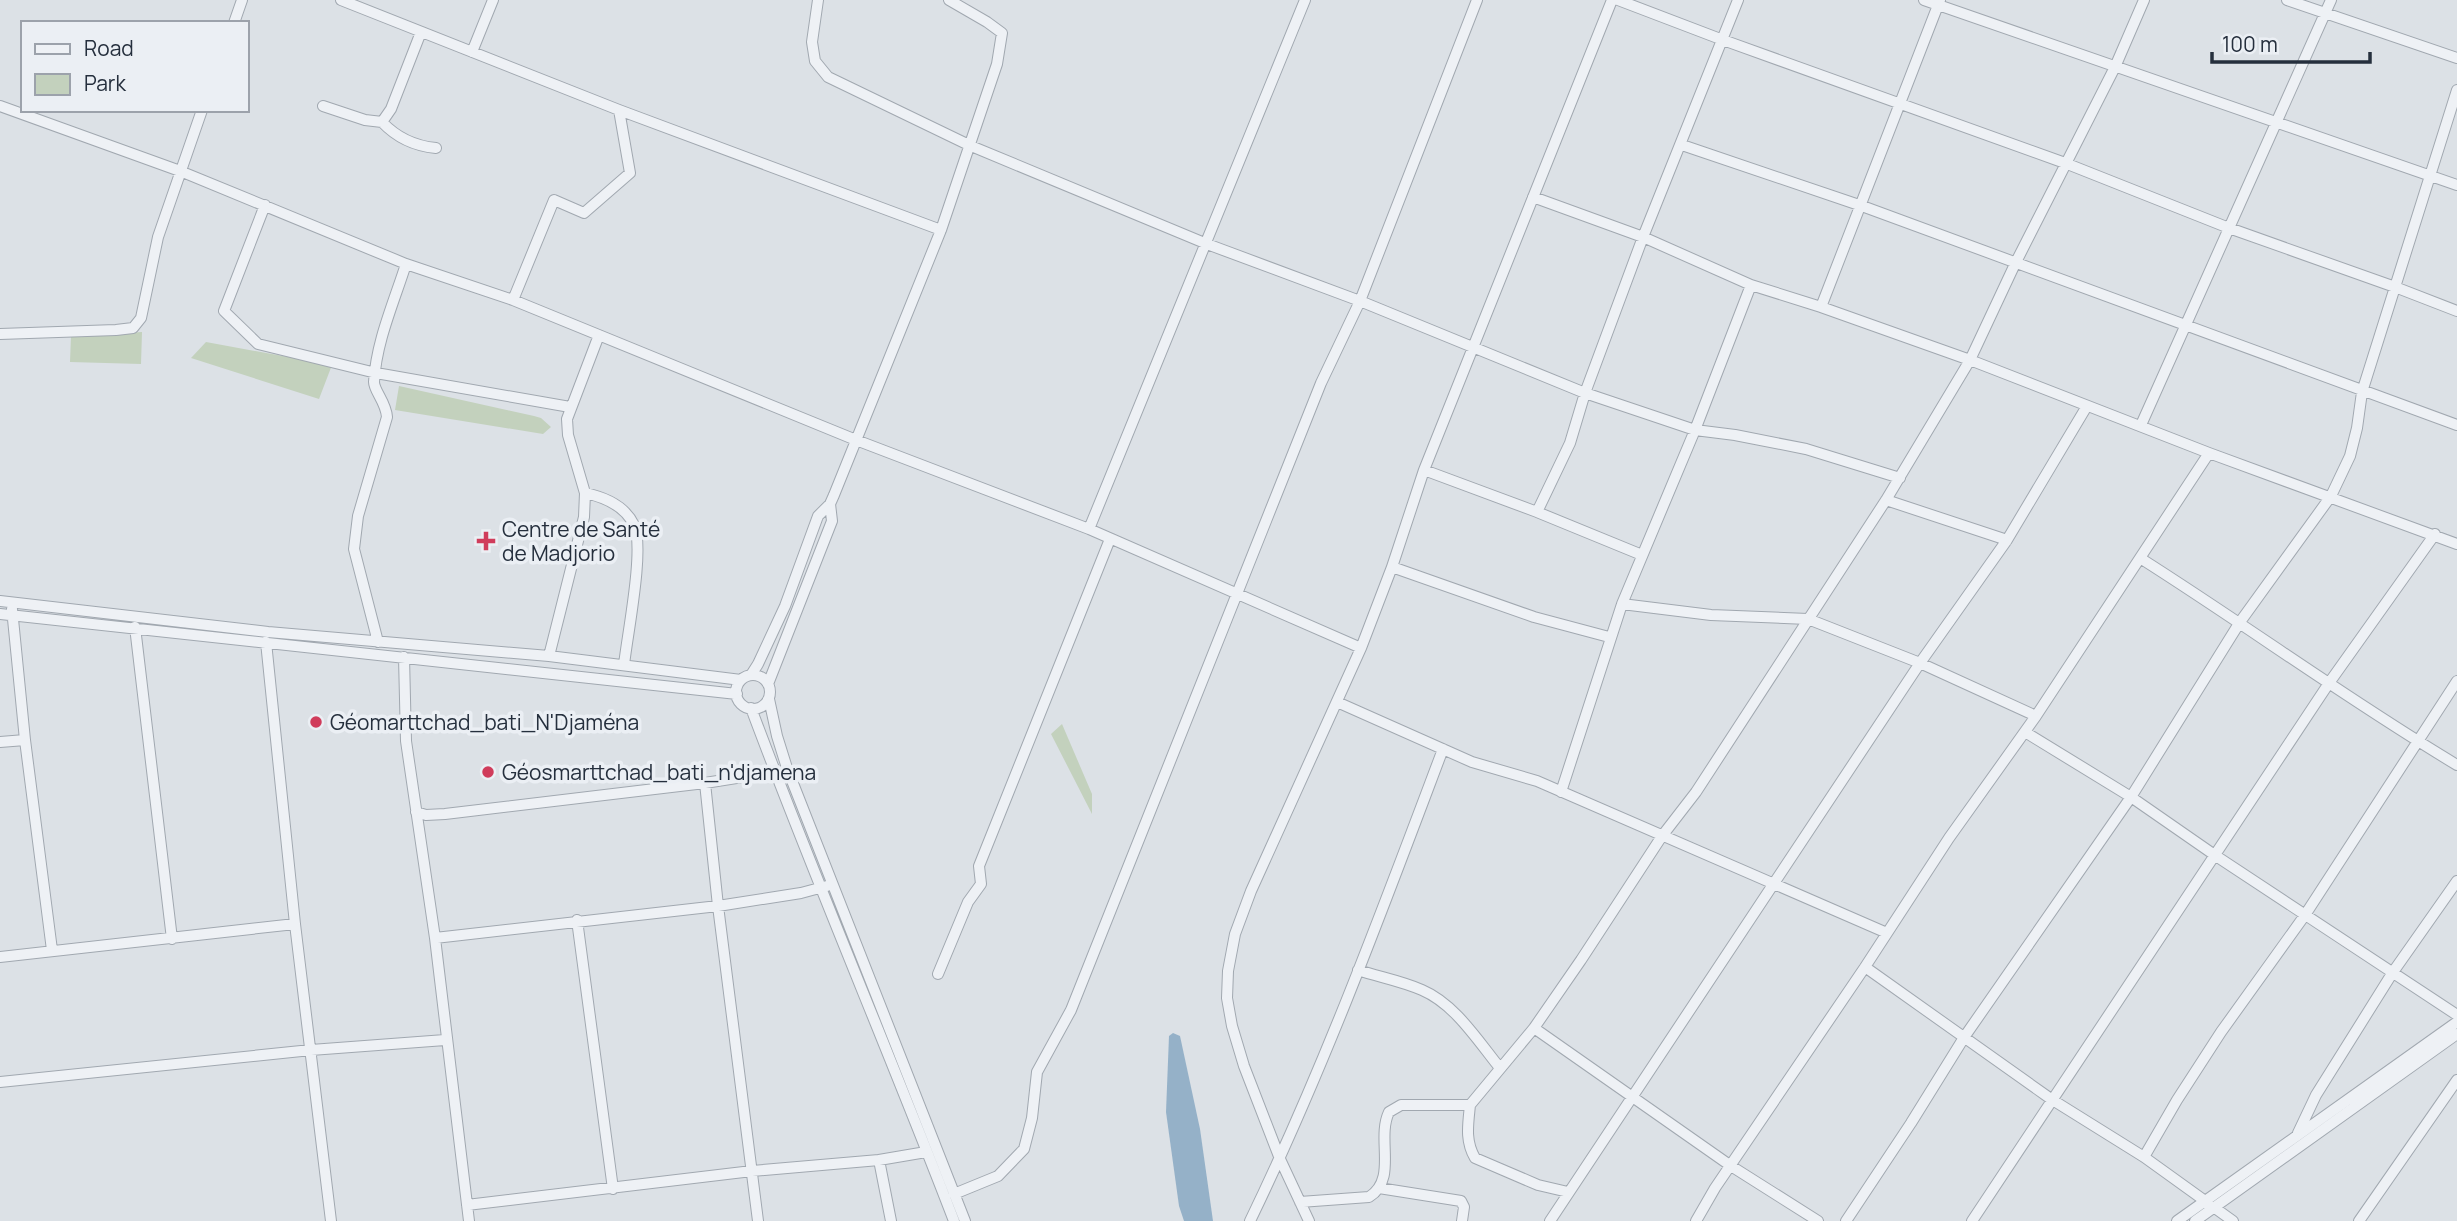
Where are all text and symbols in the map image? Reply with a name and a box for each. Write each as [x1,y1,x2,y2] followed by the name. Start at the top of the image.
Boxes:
[21,21,248,112] legend
[2212,21,2370,65] scale bar
[2222,30,2278,58] text: 100 m
[84,34,134,62] text: Road
[84,69,126,97] text: Park
[502,515,660,567] place label: Centre de Santé de Madjorio
[476,531,496,551] marker: Centre de Santé de Madjorio
[330,708,639,736] place label: Géomarttchad_bati_N'Djaména
[308,714,324,730] marker: Géomarttchad_bati_N'Djaména
[502,758,816,786] place label: Géosmarttchad_bati_n'djamena
[480,764,496,780] marker: Géosmarttchad_bati_n'djamena

